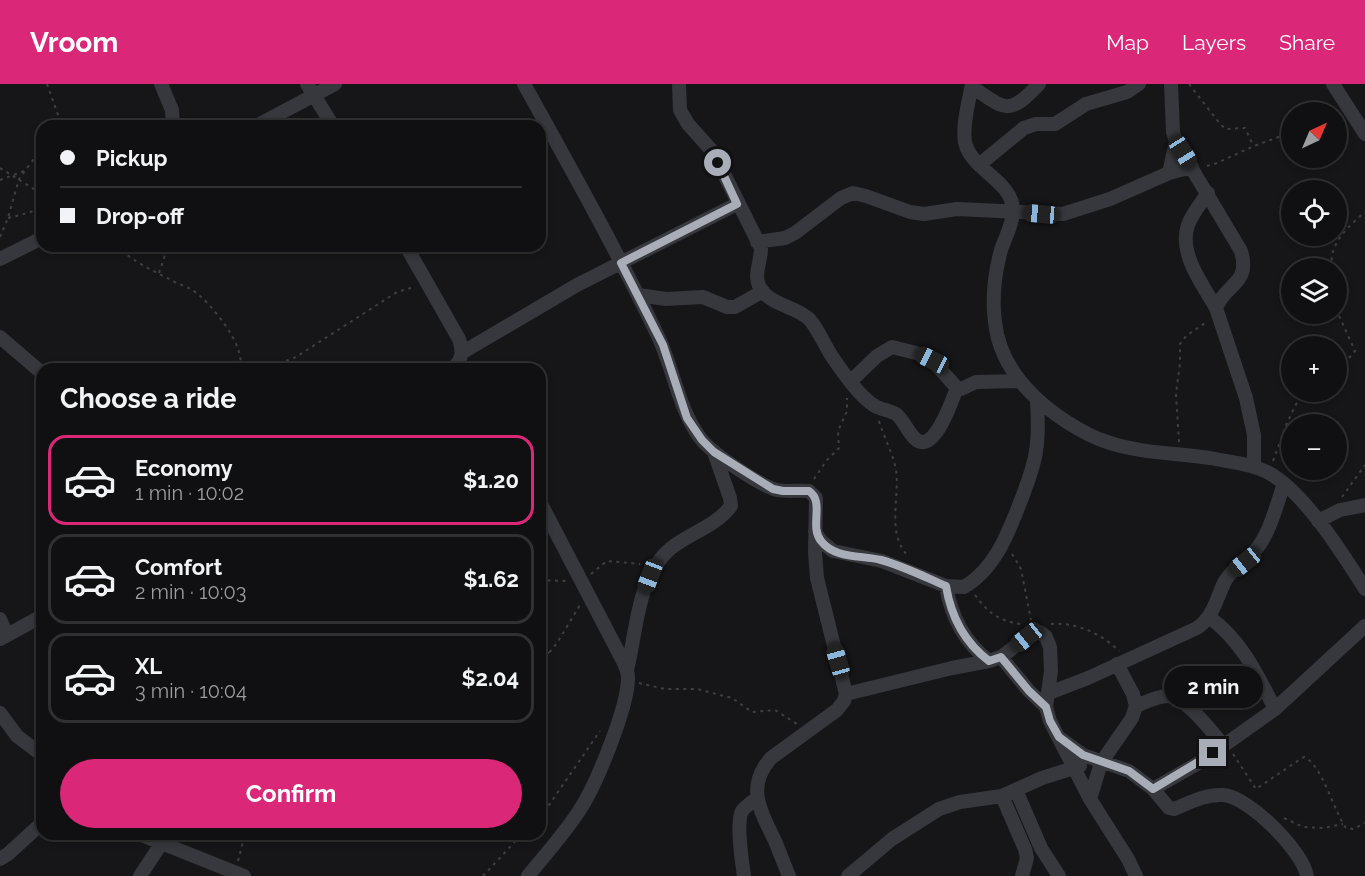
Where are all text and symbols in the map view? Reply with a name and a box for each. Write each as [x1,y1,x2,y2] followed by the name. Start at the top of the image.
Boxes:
[30,26,118,59] text: Vroom
[1106,30,1149,55] text: Map
[1182,30,1246,55] text: Layers
[1279,30,1335,55] text: Share
[1281,102,1347,168] north arrow
[1281,102,1347,480] map controls
[1166,132,1200,172] car
[96,145,168,171] text: Pickup
[704,149,731,176] route start
[1281,180,1347,246] button: locate
[96,203,184,229] text: Drop-off
[1022,203,1060,225] car
[1281,258,1347,324] button: layers
[1281,336,1347,402] button: +
[912,344,952,376] car
[60,383,236,414] text: Choose a ride
[1281,414,1347,480] button: −
[63,453,117,507] icon: car
[135,455,233,481] text: Economy
[463,467,519,493] text: $1.20
[135,481,244,505] text: 1 min · 10:02
[1225,544,1265,580] car
[63,552,117,606] icon: car
[135,554,222,580] text: Comfort
[635,556,665,596] car
[463,566,519,592] text: $1.62
[135,580,246,604] text: 2 min · 10:03
[1007,619,1047,655] car
[824,641,852,681] car
[63,651,117,705] icon: car
[135,653,162,679] text: XL
[462,665,519,691] text: $2.04
[1164,666,1262,708] callout: 2 min
[1188,675,1239,699] text: 2 min
[135,679,247,703] text: 3 min · 10:04
[1199,739,1226,766] route end
[60,759,522,828] button: Confirm

